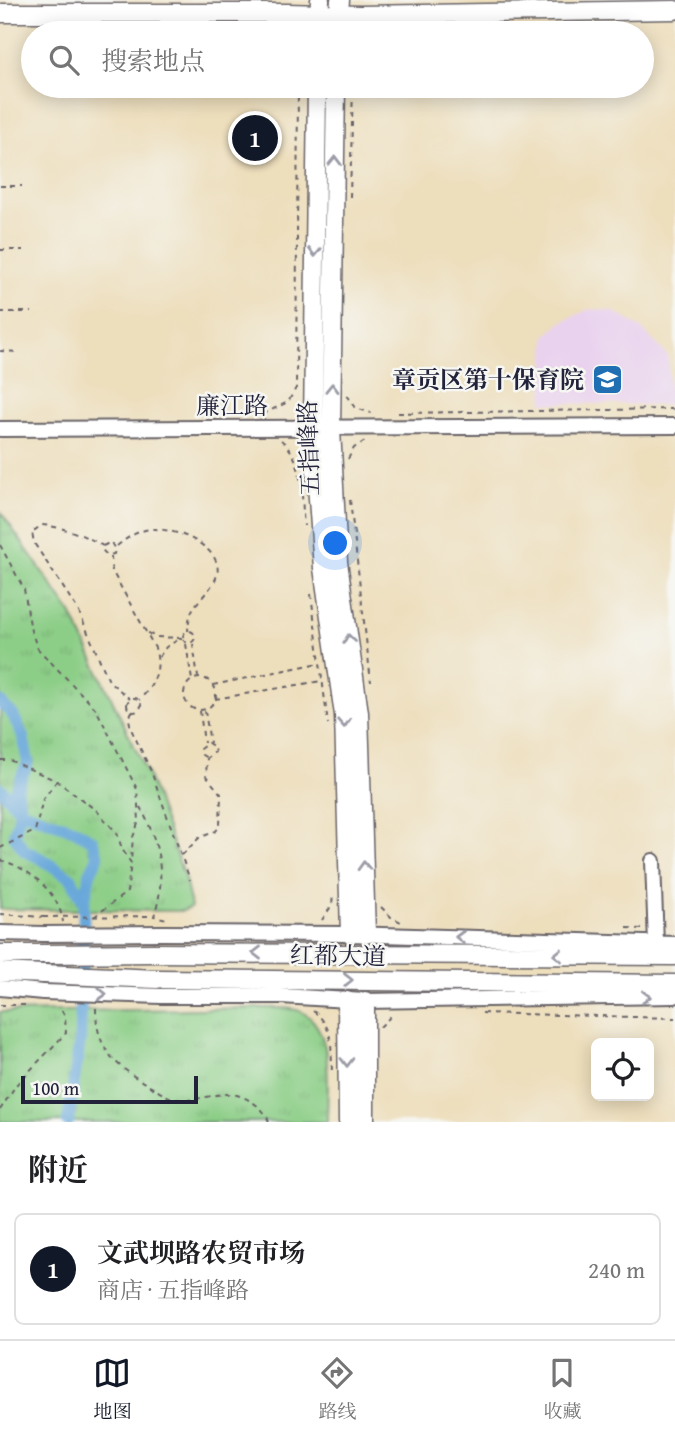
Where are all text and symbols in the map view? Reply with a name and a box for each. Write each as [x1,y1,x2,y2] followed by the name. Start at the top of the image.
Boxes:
[21,21,654,98] search box
[45,41,83,79] icon: search
[101,41,205,80] text: 搜索地点
[232,112,278,164] pin: 1
[327,155,343,165] one-way arrow
[307,247,323,258] one-way arrow
[392,362,584,397] place label: 章贡区第十保育院
[590,363,624,397] school or university icon: 章贡区第十保育院
[324,382,340,393] one-way arrow
[196,388,268,423] street label: 廉江路
[289,399,328,497] street label: 五指峰路
[318,526,352,560] your location
[342,633,357,645] one-way arrow
[336,717,351,728] one-way arrow
[356,860,371,871] one-way arrow
[454,930,465,945] one-way arrow
[290,937,386,974] street label: 红都大道
[251,945,262,961] one-way arrow
[552,947,563,963] one-way arrow
[343,972,353,988] one-way arrow
[97,987,108,1002] one-way arrow
[641,989,652,1005] one-way arrow
[591,1038,654,1101] map controls
[591,1038,654,1101] button: locate
[340,1056,355,1067] one-way arrow
[21,1073,198,1105] scale bar
[32,1074,79,1102] text: 100 m
[28,1147,88,1191] text: 附近
[97,1233,305,1272] text: 文武坝路农贸市场
[47,1253,59,1286] text: 1
[588,1253,645,1286] text: 240 m
[97,1273,249,1306] text: 商店 · 五指峰路
[93,1354,132,1425] tab: 地图
[318,1354,357,1425] tab: 路线
[543,1354,582,1425] tab: 收藏

